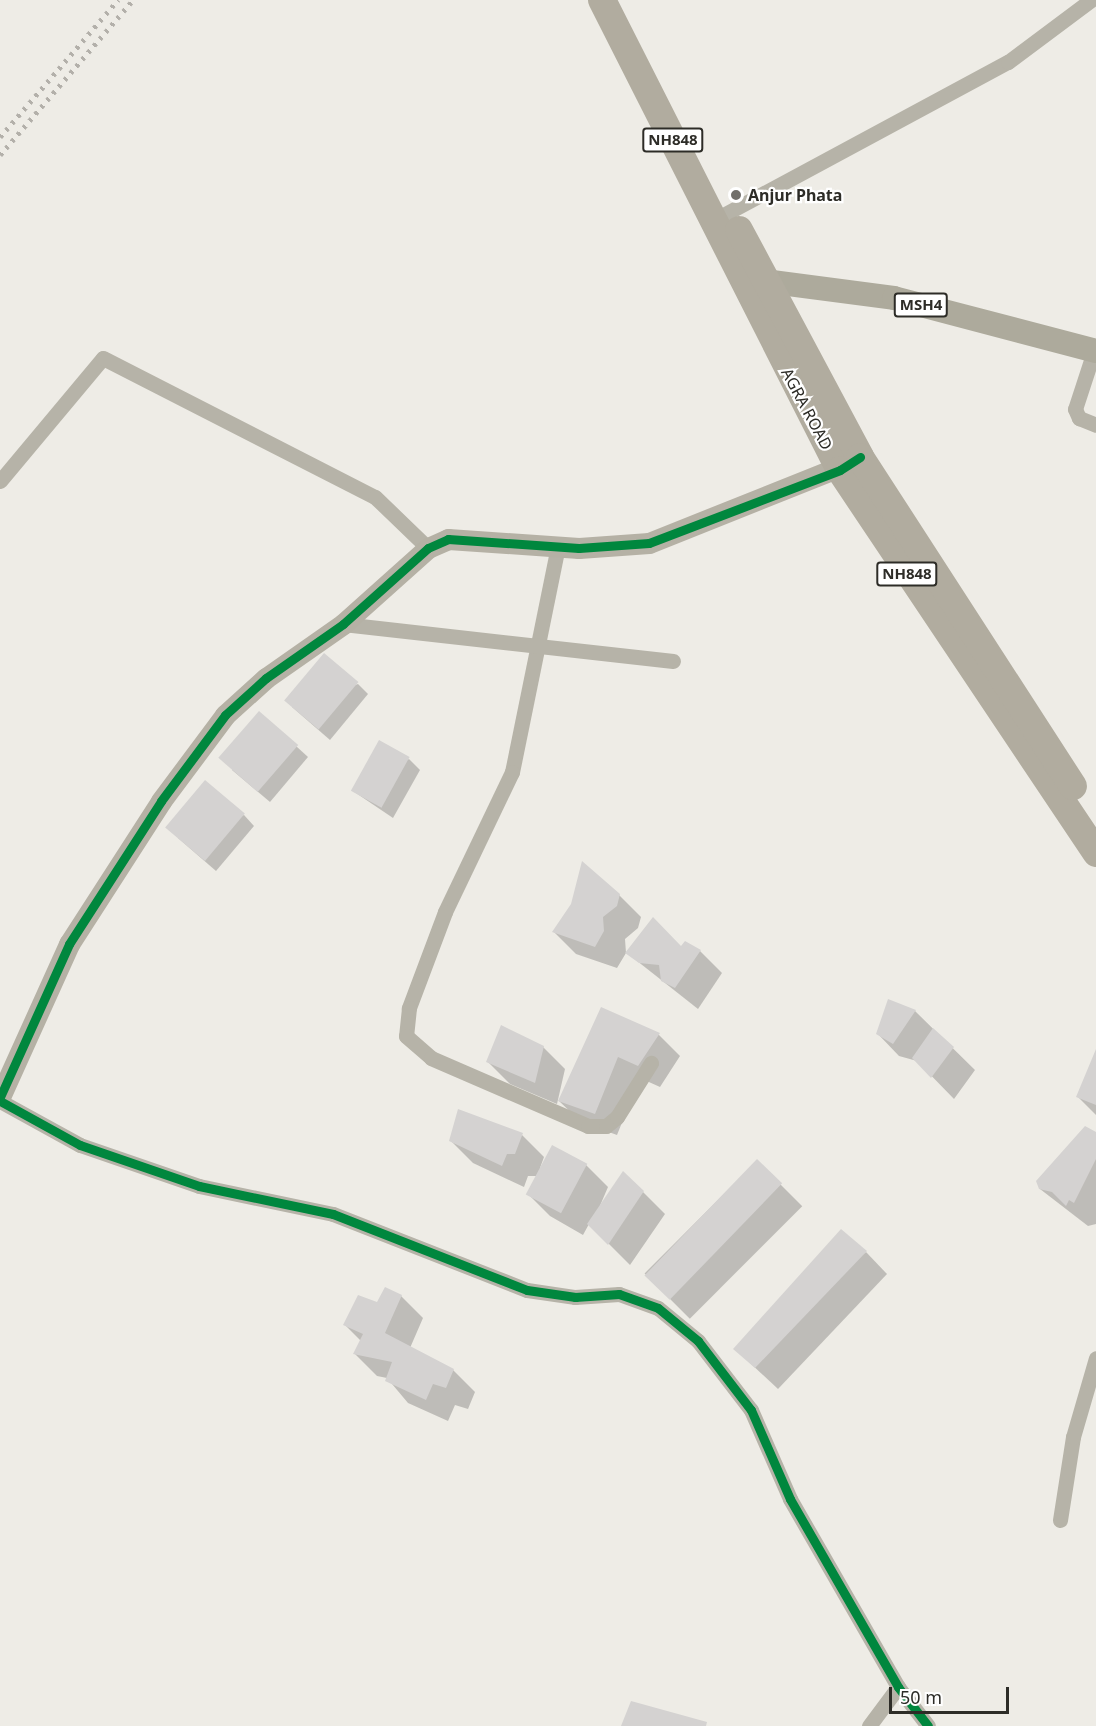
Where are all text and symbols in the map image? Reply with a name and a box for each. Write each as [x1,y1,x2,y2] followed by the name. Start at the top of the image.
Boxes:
[642,128,704,152] road number: NH848
[748,185,842,205] place label: Anjur Phata
[729,188,743,202] marker: Anjur Phata
[892,293,950,317] road number: MSH4
[777,365,837,453] street label: AGRA ROAD
[876,562,938,586] road number: NH848
[892,1675,1012,1713] scale bar
[900,1685,942,1709] text: 50 m

